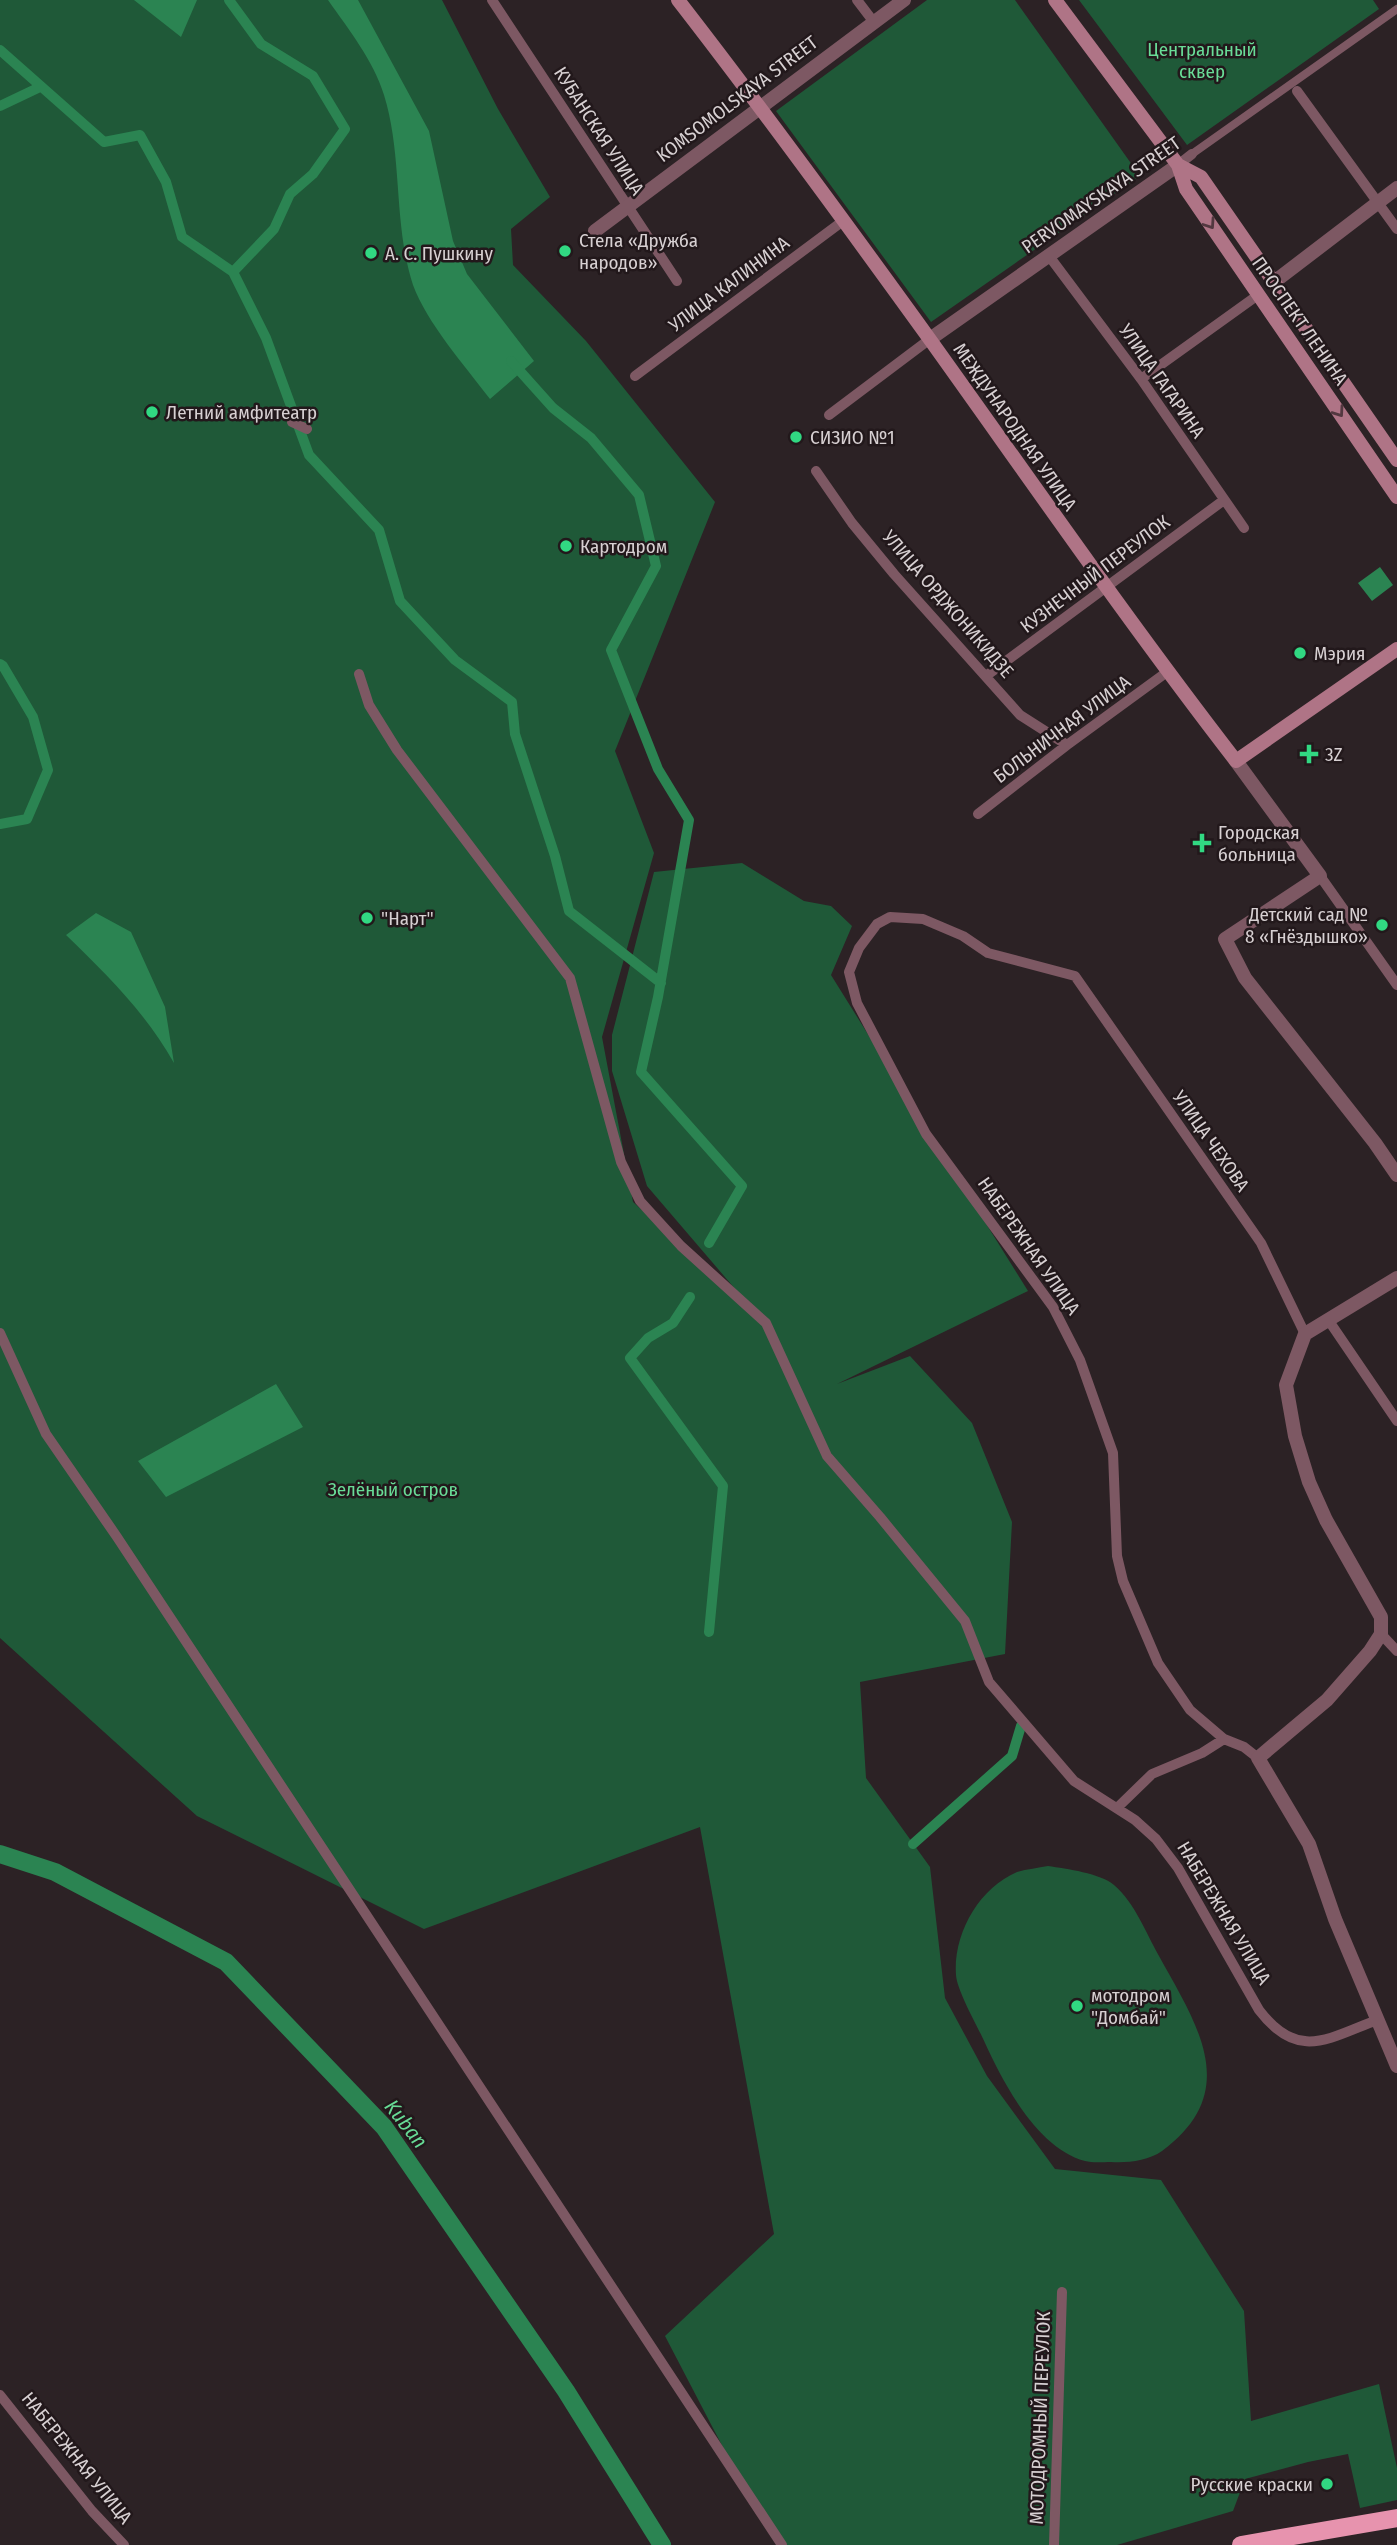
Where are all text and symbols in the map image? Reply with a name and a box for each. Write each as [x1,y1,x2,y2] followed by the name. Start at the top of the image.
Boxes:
[652,31,822,167] street label: KOMSOMOLSKAYA STREET
[1147,38,1257,83] park label: Центральный сквер
[549,63,649,199] street label: КУБАНСКАЯ УЛИЦА
[1017,131,1185,258] street label: PERVOMAYSKAYA STREET
[1202,216,1214,229] one-way arrow
[579,229,698,274] place label: Стела «Дружба народов»
[663,231,794,337] street label: УЛИЦА КАЛИНИНА
[385,242,493,265] place label: А. С. Пушкину
[557,243,573,259] marker: Стела «Дружба народов»
[363,245,379,261] marker: А. С. Пушкину
[1247,252,1353,390] street label: ПРОСПЕКТ ЛЕНИНА
[1114,319,1210,443] street label: УЛИЦА ГАГАРИНА
[948,339,1082,515] street label: МЕЖДУНАРОДНАЯ УЛИЦА
[166,401,317,424] place label: Летний амфитеатр
[144,404,160,420] marker: Летний амфитеатр
[1331,404,1343,417] one-way arrow
[810,426,895,449] place label: СИЗИО №1
[788,429,804,445] marker: СИЗИО №1
[1016,510,1174,638] street label: КУЗНЕЧНЫЙ ПЕРЕУЛОК
[877,525,1018,683] street label: УЛИЦА ОРДЖОНИКИДЗЕ
[580,535,667,558] place label: Картодром
[558,538,574,554] marker: Картодром
[1314,642,1366,665] place label: Мэрия
[1292,645,1308,661] marker: Мэрия
[989,670,1135,788] street label: БОЛЬНИЧНАЯ УЛИЦА
[1325,743,1343,766] place label: 3Z
[1299,744,1319,764] marker: 3Z
[1218,821,1300,866] place label: Городская больница
[1192,833,1212,853] marker: Городская больница
[1245,903,1368,948] place label: Детский сад № 8 «Гнёздышко»
[381,907,434,930] place label: "Нарт"
[359,910,375,926] marker: "Нарт"
[1374,917,1390,933] marker: Детский сад № 8 «Гнёздышко»
[1167,1085,1254,1196] street label: УЛИЦА ЧЕХОВА
[973,1173,1085,1319] street label: НАБЕРЕЖНАЯ УЛИЦА
[328,1478,458,1501] park label: Зелёный остров
[1172,1837,1276,1989] street label: НАБЕРЕЖНАЯ УЛИЦА
[1091,1984,1170,2029] place label: мотодром "Домбай"
[1069,1998,1085,2014] marker: мотодром "Домбай"
[379,2094,433,2154] water label: Kuban
[1025,2311,1055,2525] street label: МОТОДРОМНЫЙ ПЕРЕУЛОК
[17,2388,137,2528] street label: НАБЕРЕЖНАЯ УЛИЦА
[1190,2473,1313,2496] place label: Русские краски
[1319,2476,1335,2492] marker: Русские краски

